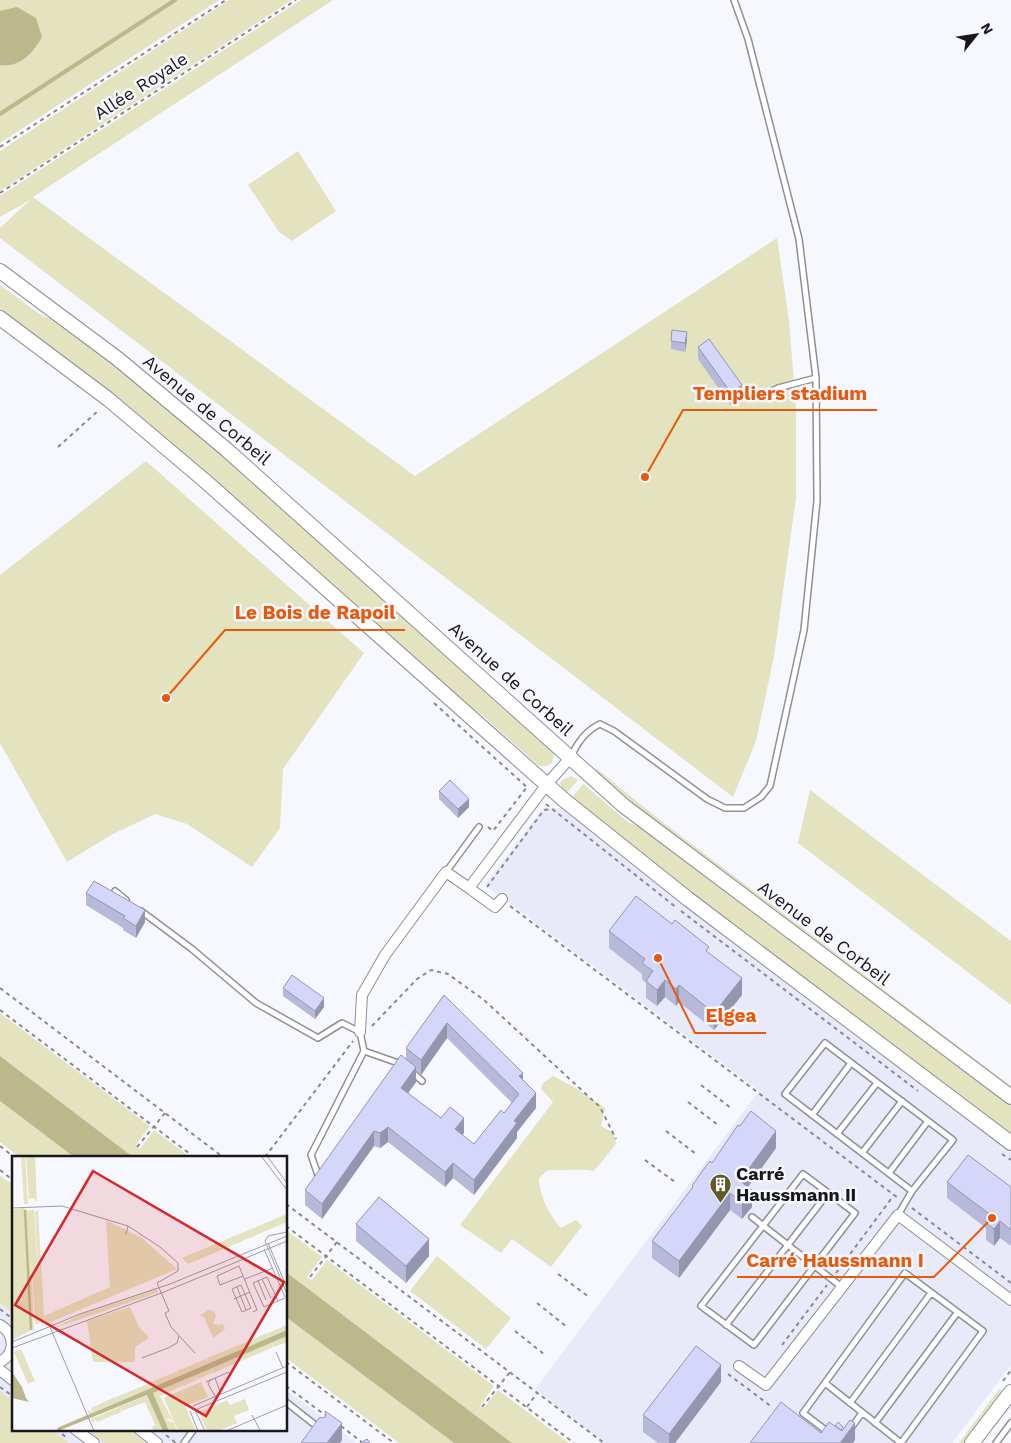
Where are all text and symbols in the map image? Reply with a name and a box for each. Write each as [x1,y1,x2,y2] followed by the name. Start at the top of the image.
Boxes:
[951,10,1001,60] north arrow
[978,20,997,37] text: N
[90,48,191,124] street label: Allée Royale
[139,350,276,469] street label: Avenue de Corbeil
[683,376,877,410] callout: Templiers stadium
[693,382,867,405] text: Templiers stadium
[225,596,405,630] callout: Le Bois de Rapoil
[235,601,396,624] text: Le Bois de Rapoil
[445,617,578,740] street label: Avenue de Corbeil
[754,876,895,989] street label: Avenue de Corbeil
[695,999,766,1033] callout: Elgea
[706,1004,756,1027] text: Elgea
[12,1156,288,1430] inset map
[736,1163,856,1205] place label: Carré Haussmann II
[708,1172,732,1203] building icon: Carré Haussmann II
[737,1243,934,1277] callout: Carré Haussmann I
[746,1249,924,1272] text: Carré Haussmann I

